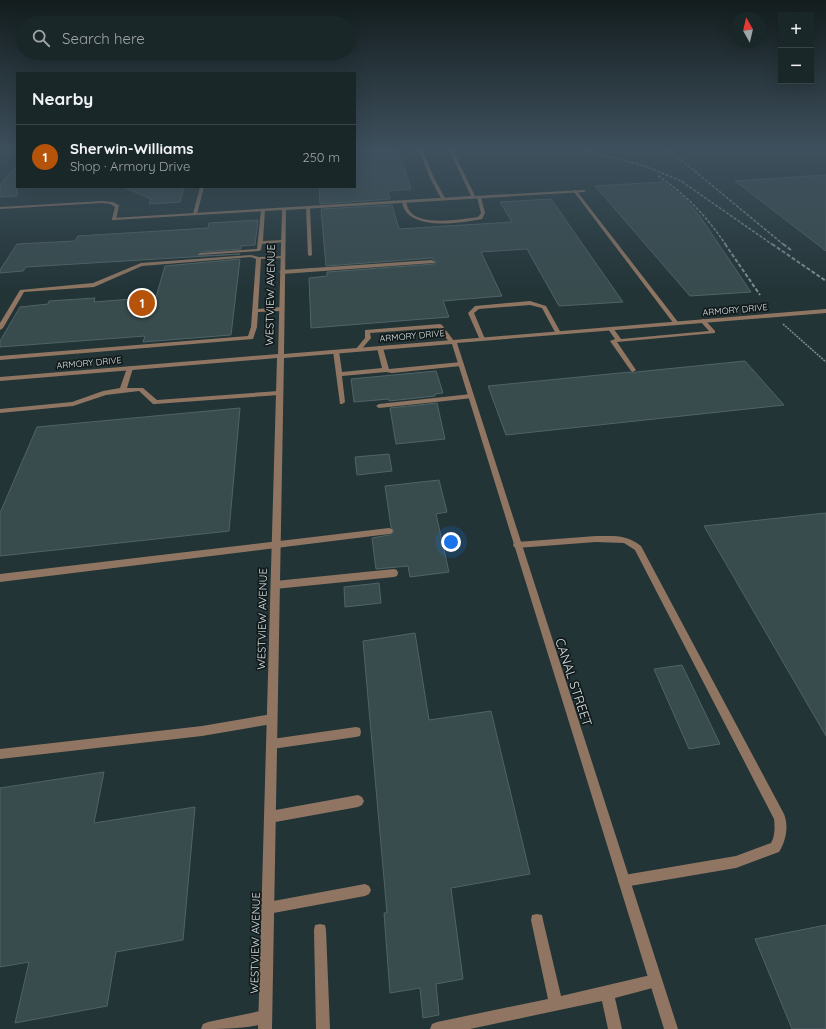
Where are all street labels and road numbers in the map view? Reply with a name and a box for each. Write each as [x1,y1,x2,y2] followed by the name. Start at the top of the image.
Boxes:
[262,244,278,346] street label: WESTVIEW AVENUE
[702,301,768,318] street label: ARMORY DRIVE
[379,327,445,344] street label: ARMORY DRIVE
[56,354,122,371] street label: ARMORY DRIVE
[254,568,270,670] street label: WESTVIEW AVENUE
[552,636,596,728] street label: CANAL STREET
[247,892,263,994] street label: WESTVIEW AVENUE

